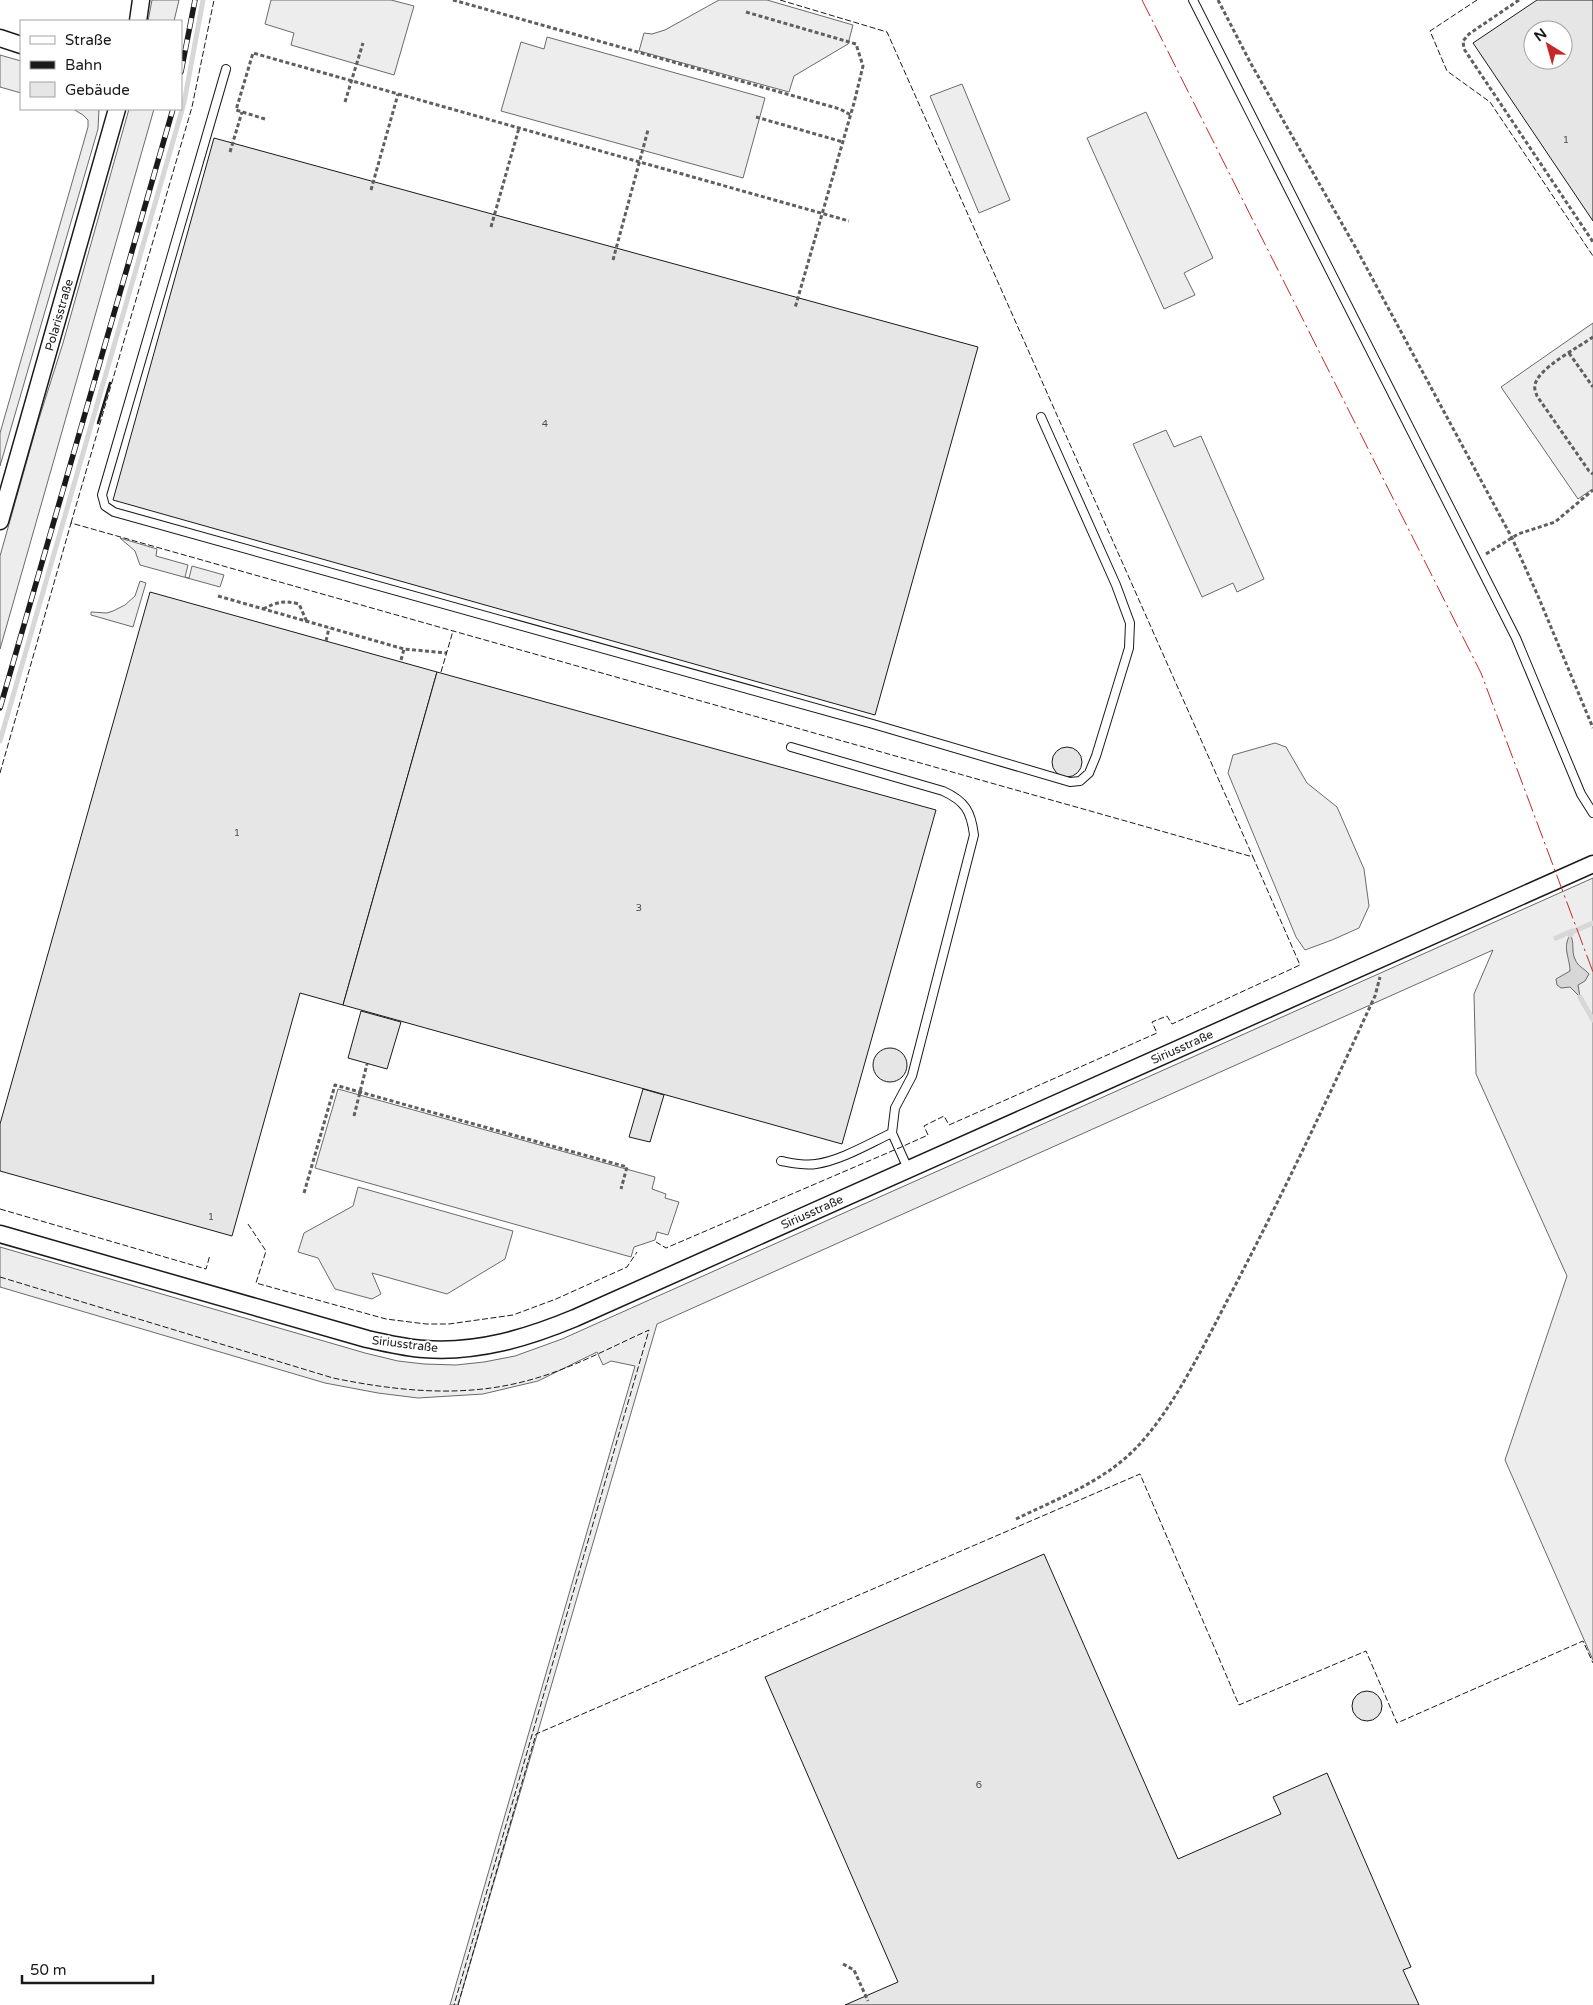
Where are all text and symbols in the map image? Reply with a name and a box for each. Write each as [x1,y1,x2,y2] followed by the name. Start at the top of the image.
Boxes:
[20,20,182,110] legend
[1523,20,1573,70] north arrow
[1531,25,1550,45] text: N
[65,31,111,49] text: Straße
[65,56,102,74] text: Bahn
[65,81,130,99] text: Gebäude
[1563,134,1569,146] house number: 1
[42,277,76,352] street label: Polarisstraße
[542,418,548,430] house number: 4
[234,827,240,839] house number: 1
[636,902,642,914] house number: 3
[1149,1027,1215,1067] street label: Siriusstraße
[779,1192,845,1232] street label: Siriusstraße
[208,1211,214,1223] house number: 1
[371,1333,439,1355] street label: Siriusstraße
[976,1779,982,1791] house number: 6
[22,1952,154,1984] scale bar
[30,1961,67,1979] text: 50 m

